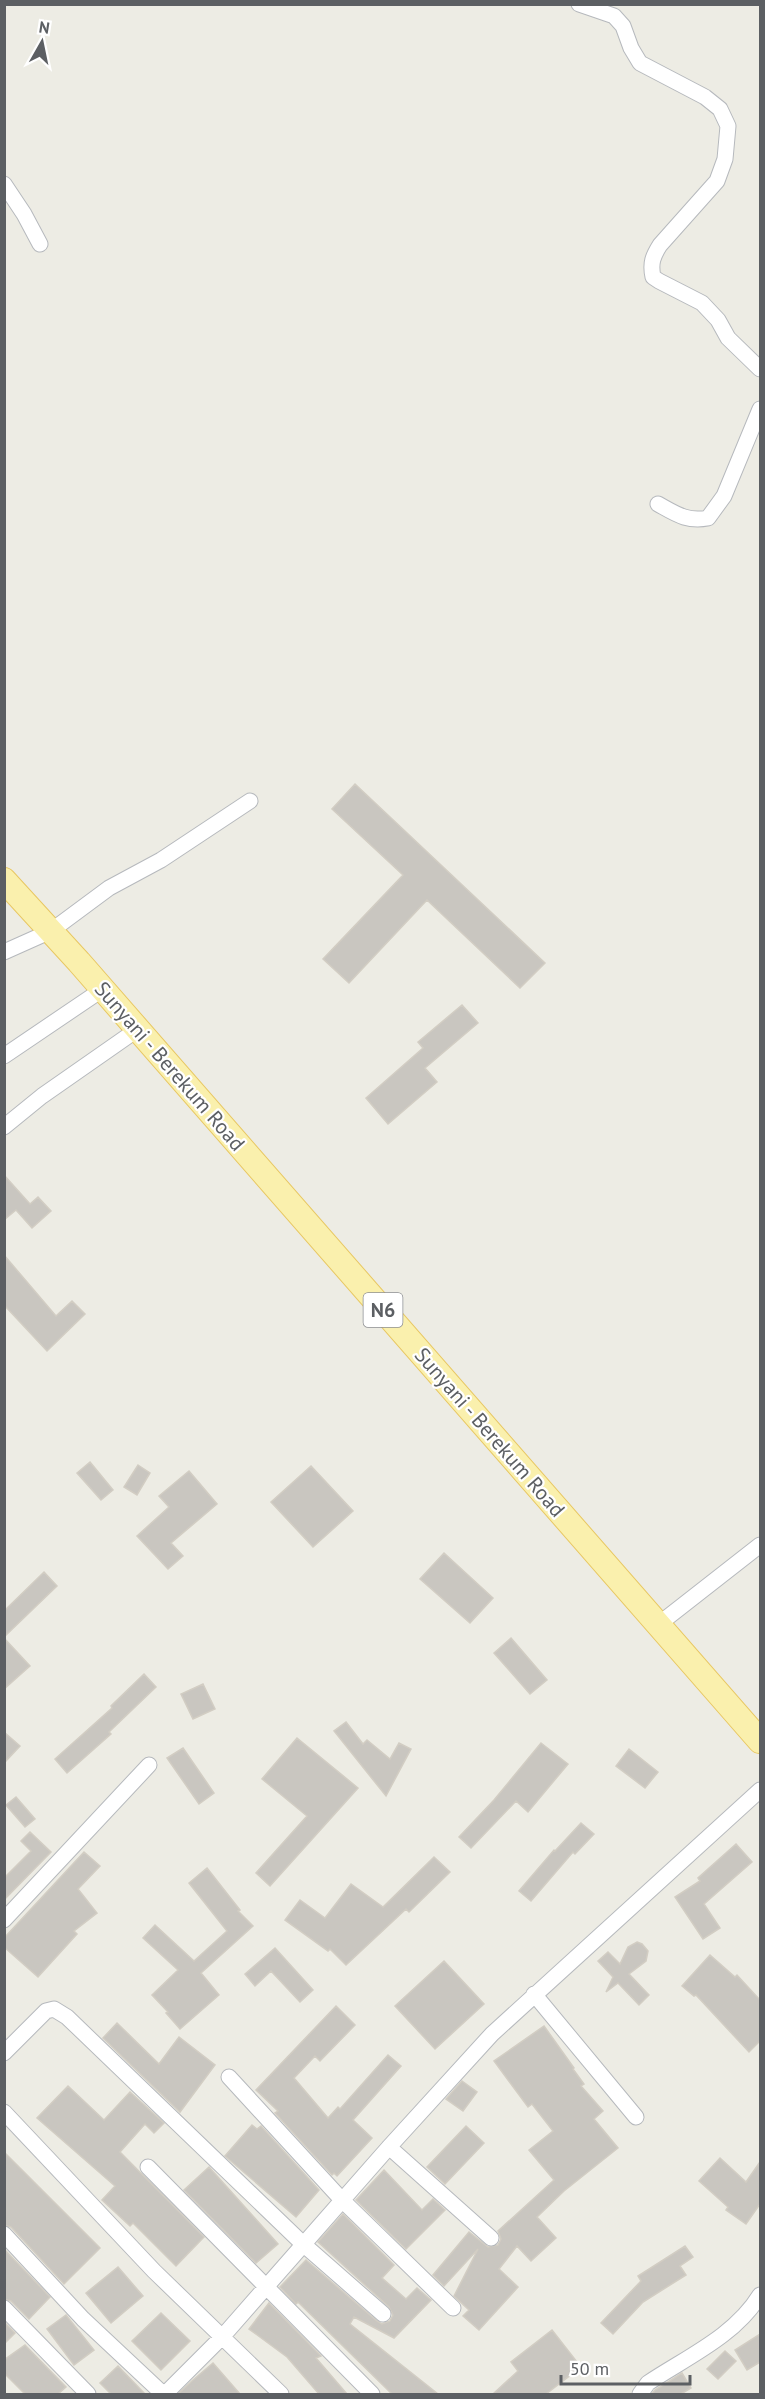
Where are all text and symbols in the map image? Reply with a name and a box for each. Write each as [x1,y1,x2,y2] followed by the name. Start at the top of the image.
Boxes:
[12,12,72,72] north arrow
[38,16,51,38] text: N
[89,976,251,1156] street label: Sunyani - Berekum Road
[364,1293,403,1327] road number: N6
[409,1342,571,1522] street label: Sunyani - Berekum Road
[561,2348,690,2386] scale bar
[570,2357,609,2380] text: 50 m

